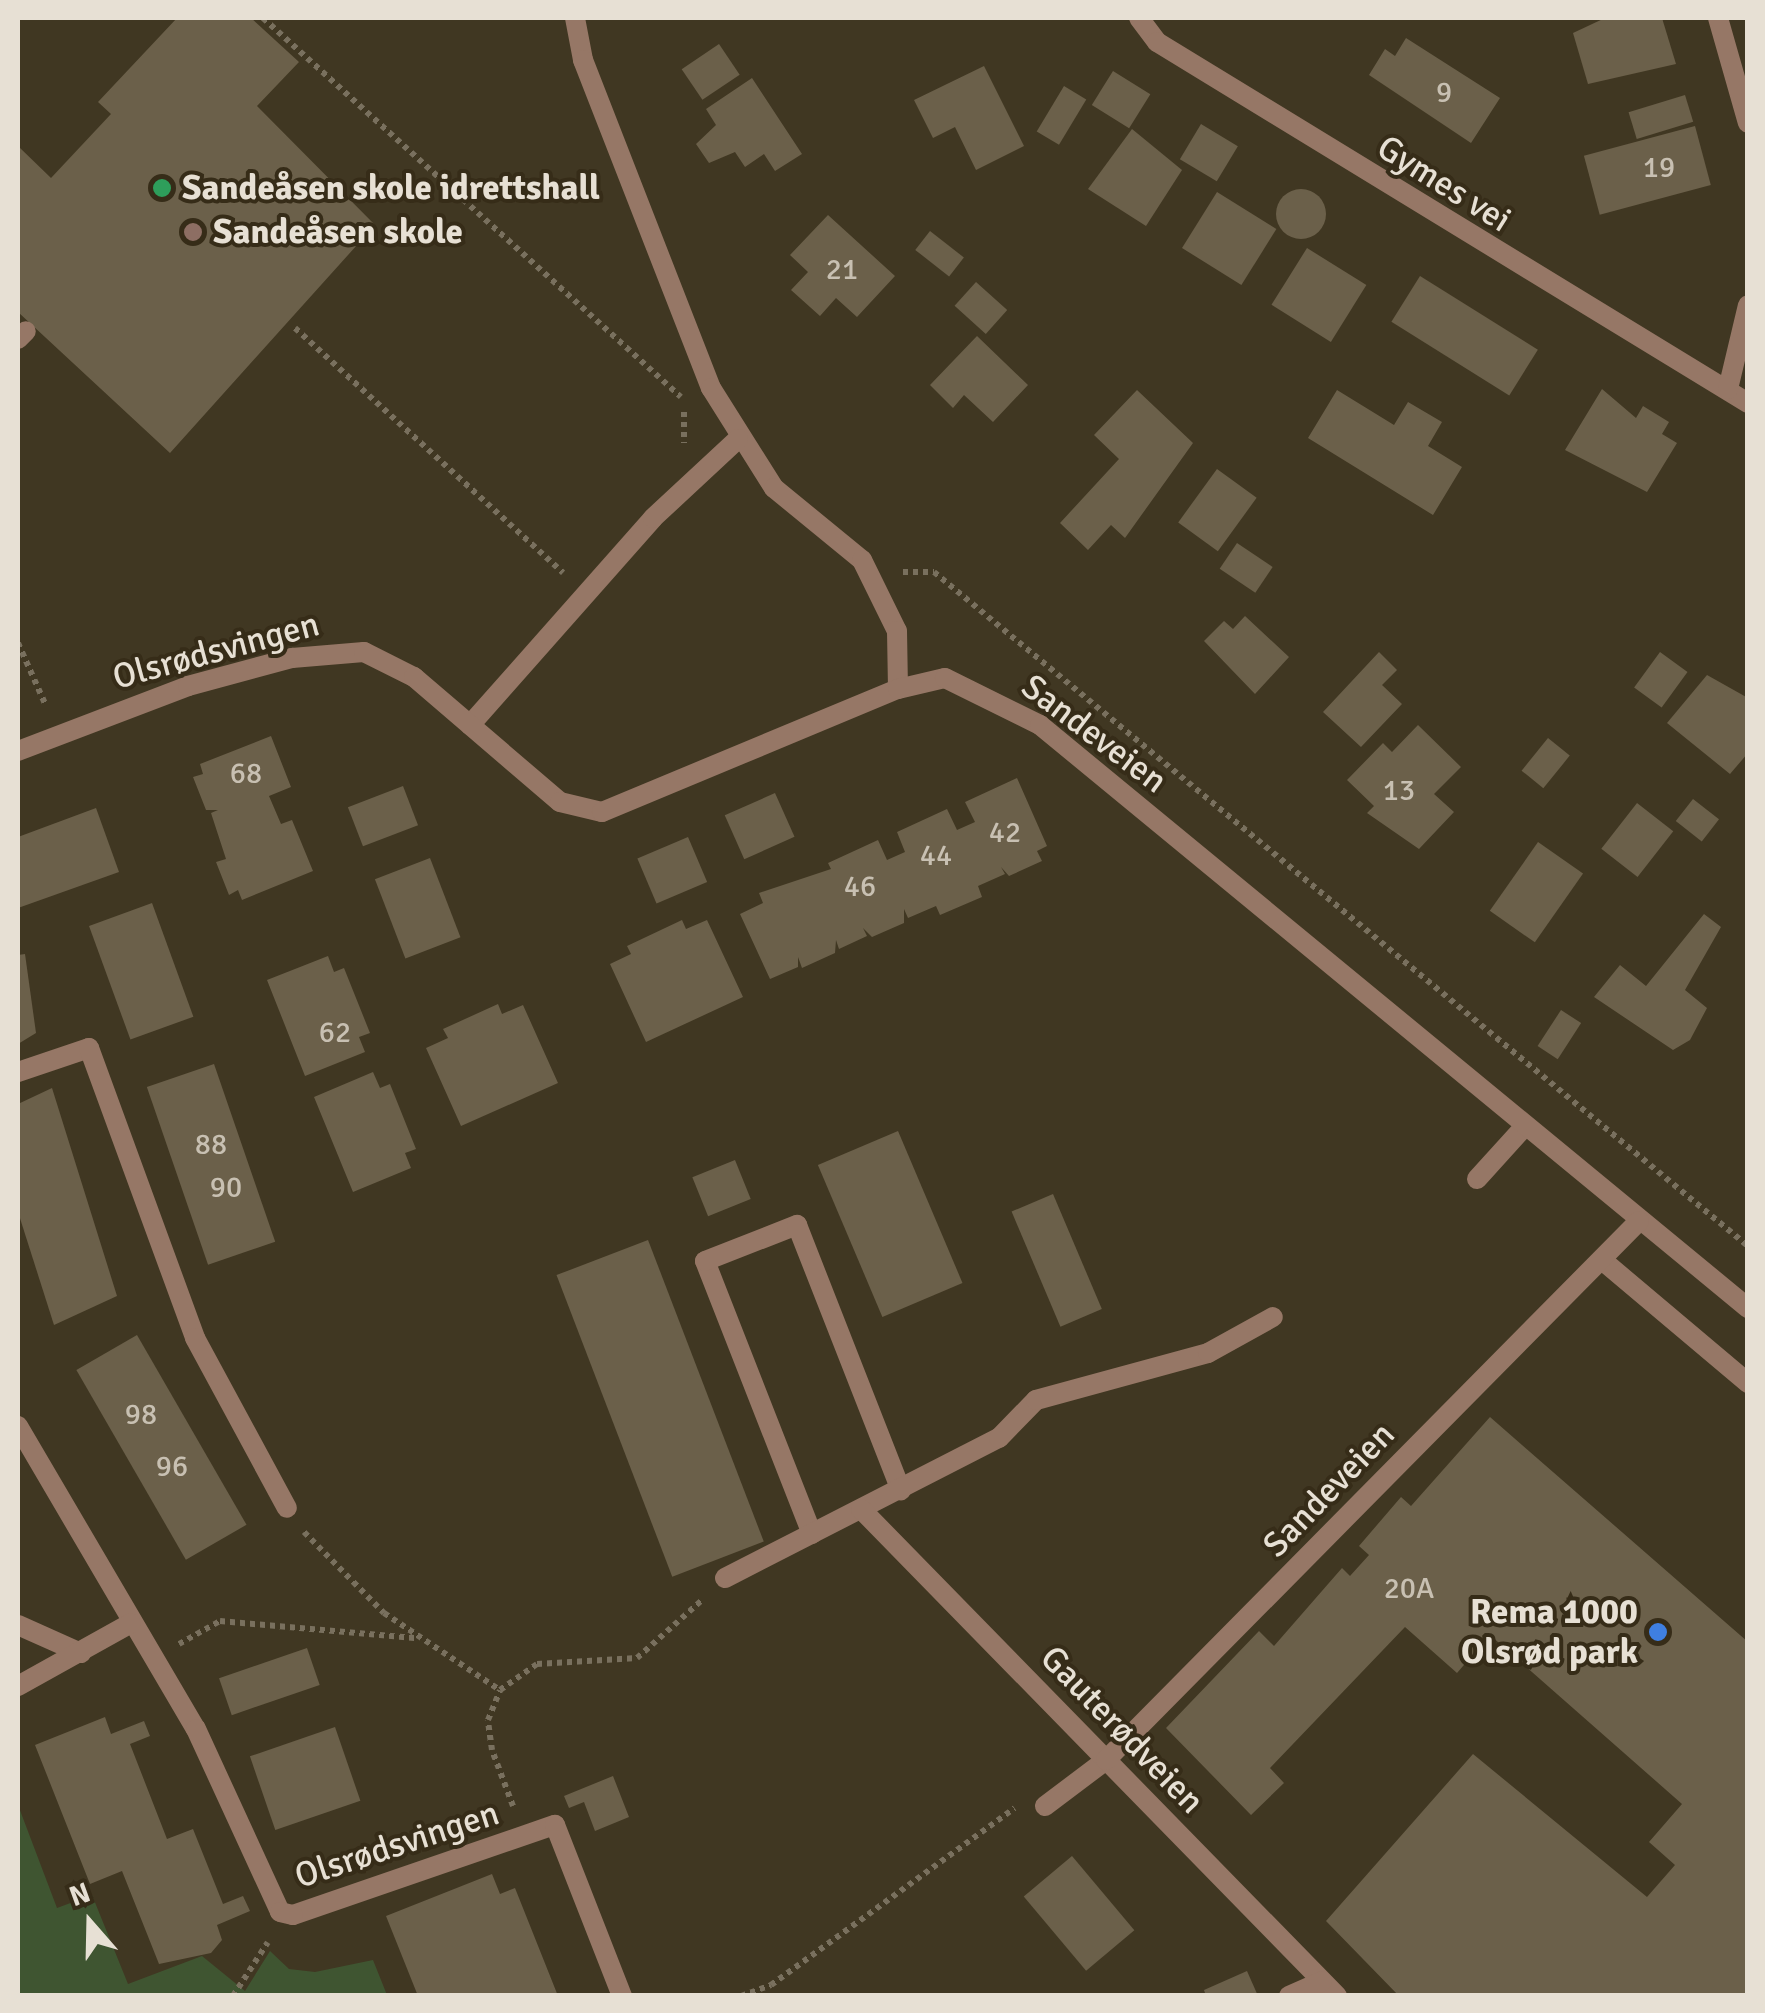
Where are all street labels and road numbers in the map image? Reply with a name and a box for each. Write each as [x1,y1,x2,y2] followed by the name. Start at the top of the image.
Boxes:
[1369,127,1519,241] street label: Gymes vei
[108,603,324,699] street label: Olsrødsvingen
[1013,666,1175,802] street label: Sandeveien
[1254,1414,1404,1566] street label: Sandeveien
[1032,1637,1212,1823] street label: Gauterødveien
[290,1792,504,1898] street label: Olsrødsvingen

